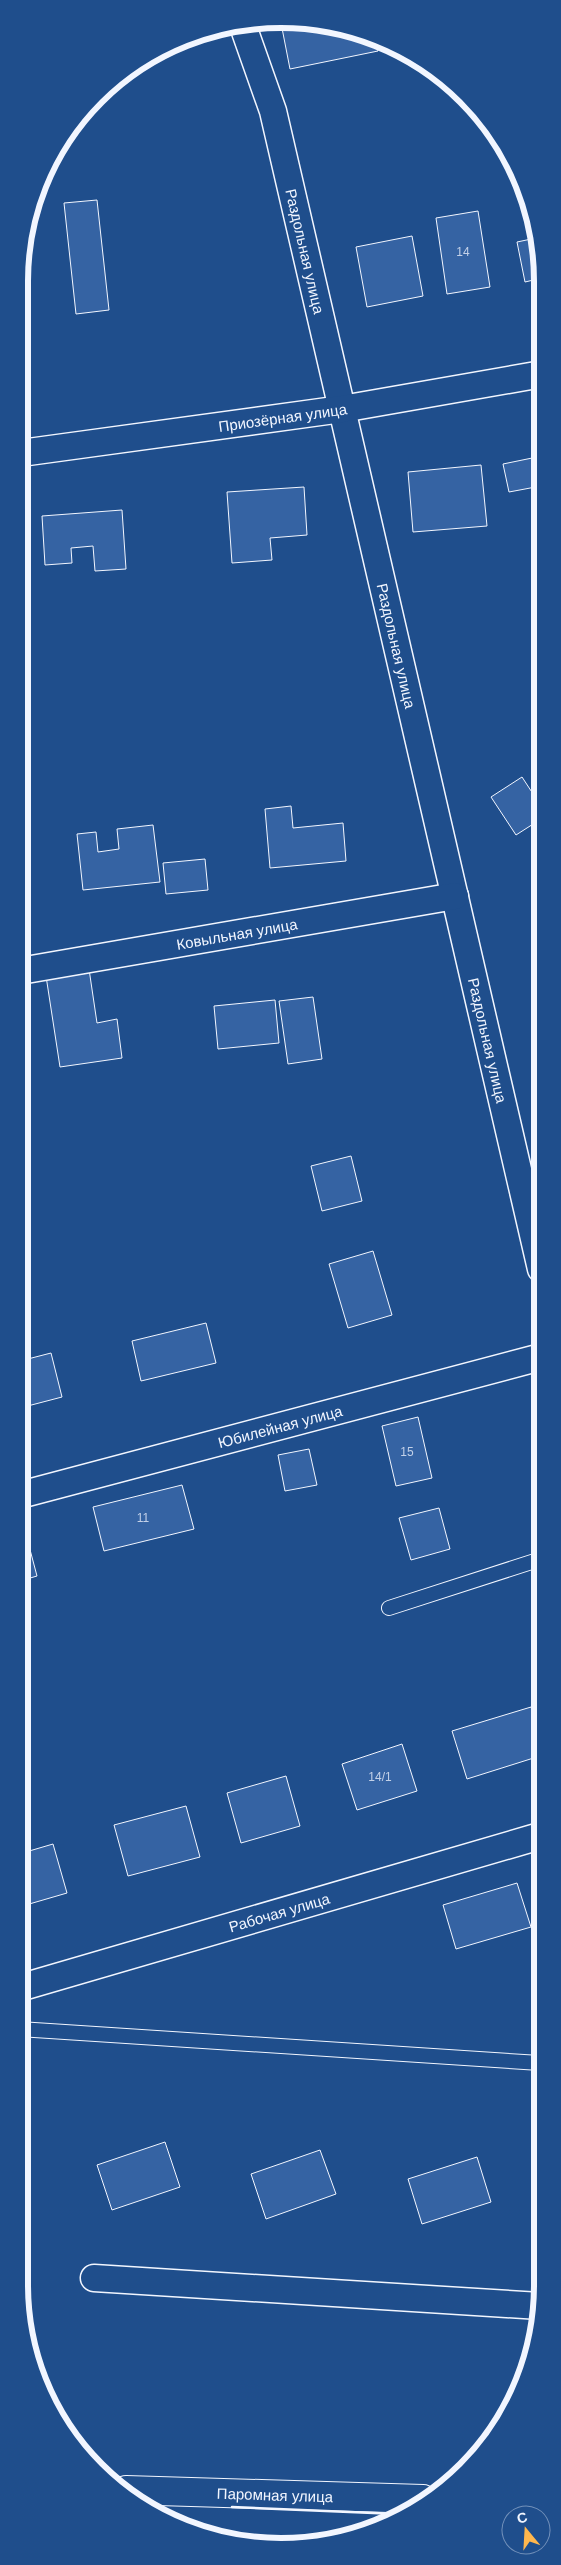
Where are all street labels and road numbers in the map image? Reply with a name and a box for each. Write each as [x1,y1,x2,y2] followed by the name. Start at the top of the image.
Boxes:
[283,187,328,316] street label: Раздольная улица
[217,400,349,434] street label: Приозёрная улица
[374,582,420,711] street label: Раздольная улица
[175,915,299,952] street label: Ковыльная улица
[465,976,511,1105] street label: Раздольная улица
[216,1401,345,1451] street label: Юбилейная улица
[227,1889,332,1935] street label: Рабочая улица
[217,2484,334,2505] street label: Паромная улица

